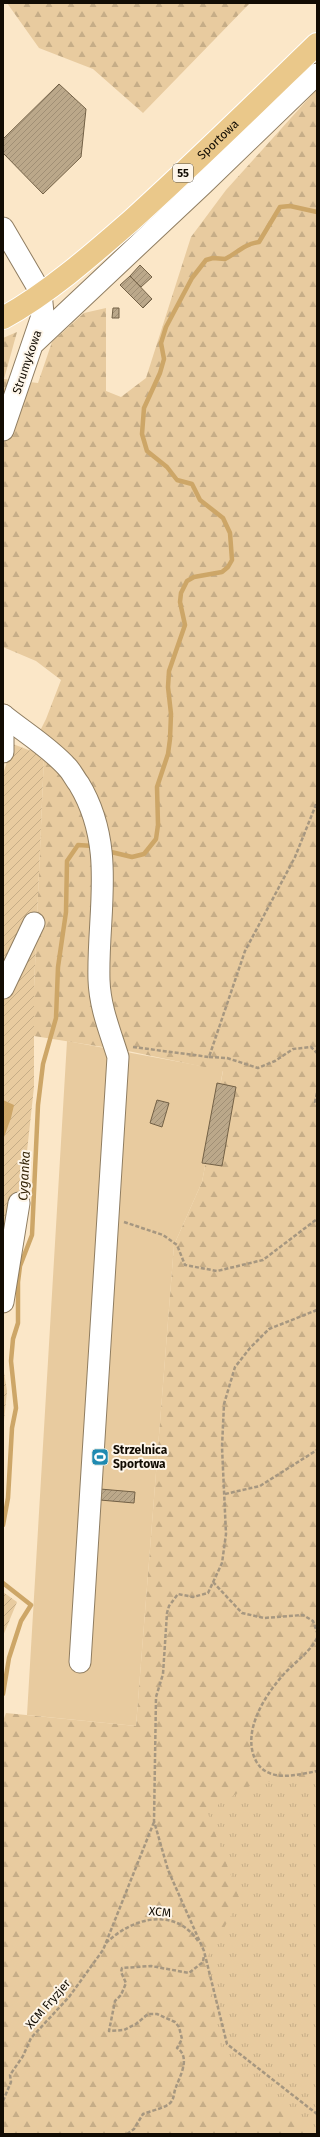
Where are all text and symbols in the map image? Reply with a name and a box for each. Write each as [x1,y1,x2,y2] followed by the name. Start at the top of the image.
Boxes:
[195,117,241,162] street label: Sportowa
[173,164,193,182] road number: 55
[10,328,44,396] street label: Strumykowa
[15,1151,33,1201] water label: Cyganka
[113,1443,168,1471] place label: Strzelnica Sportowa
[90,1447,110,1467] sports icon: Strzelnica Sportowa
[148,1904,172,1920] street label: XCM
[23,1976,74,2032] street label: XCM Fryzjer

